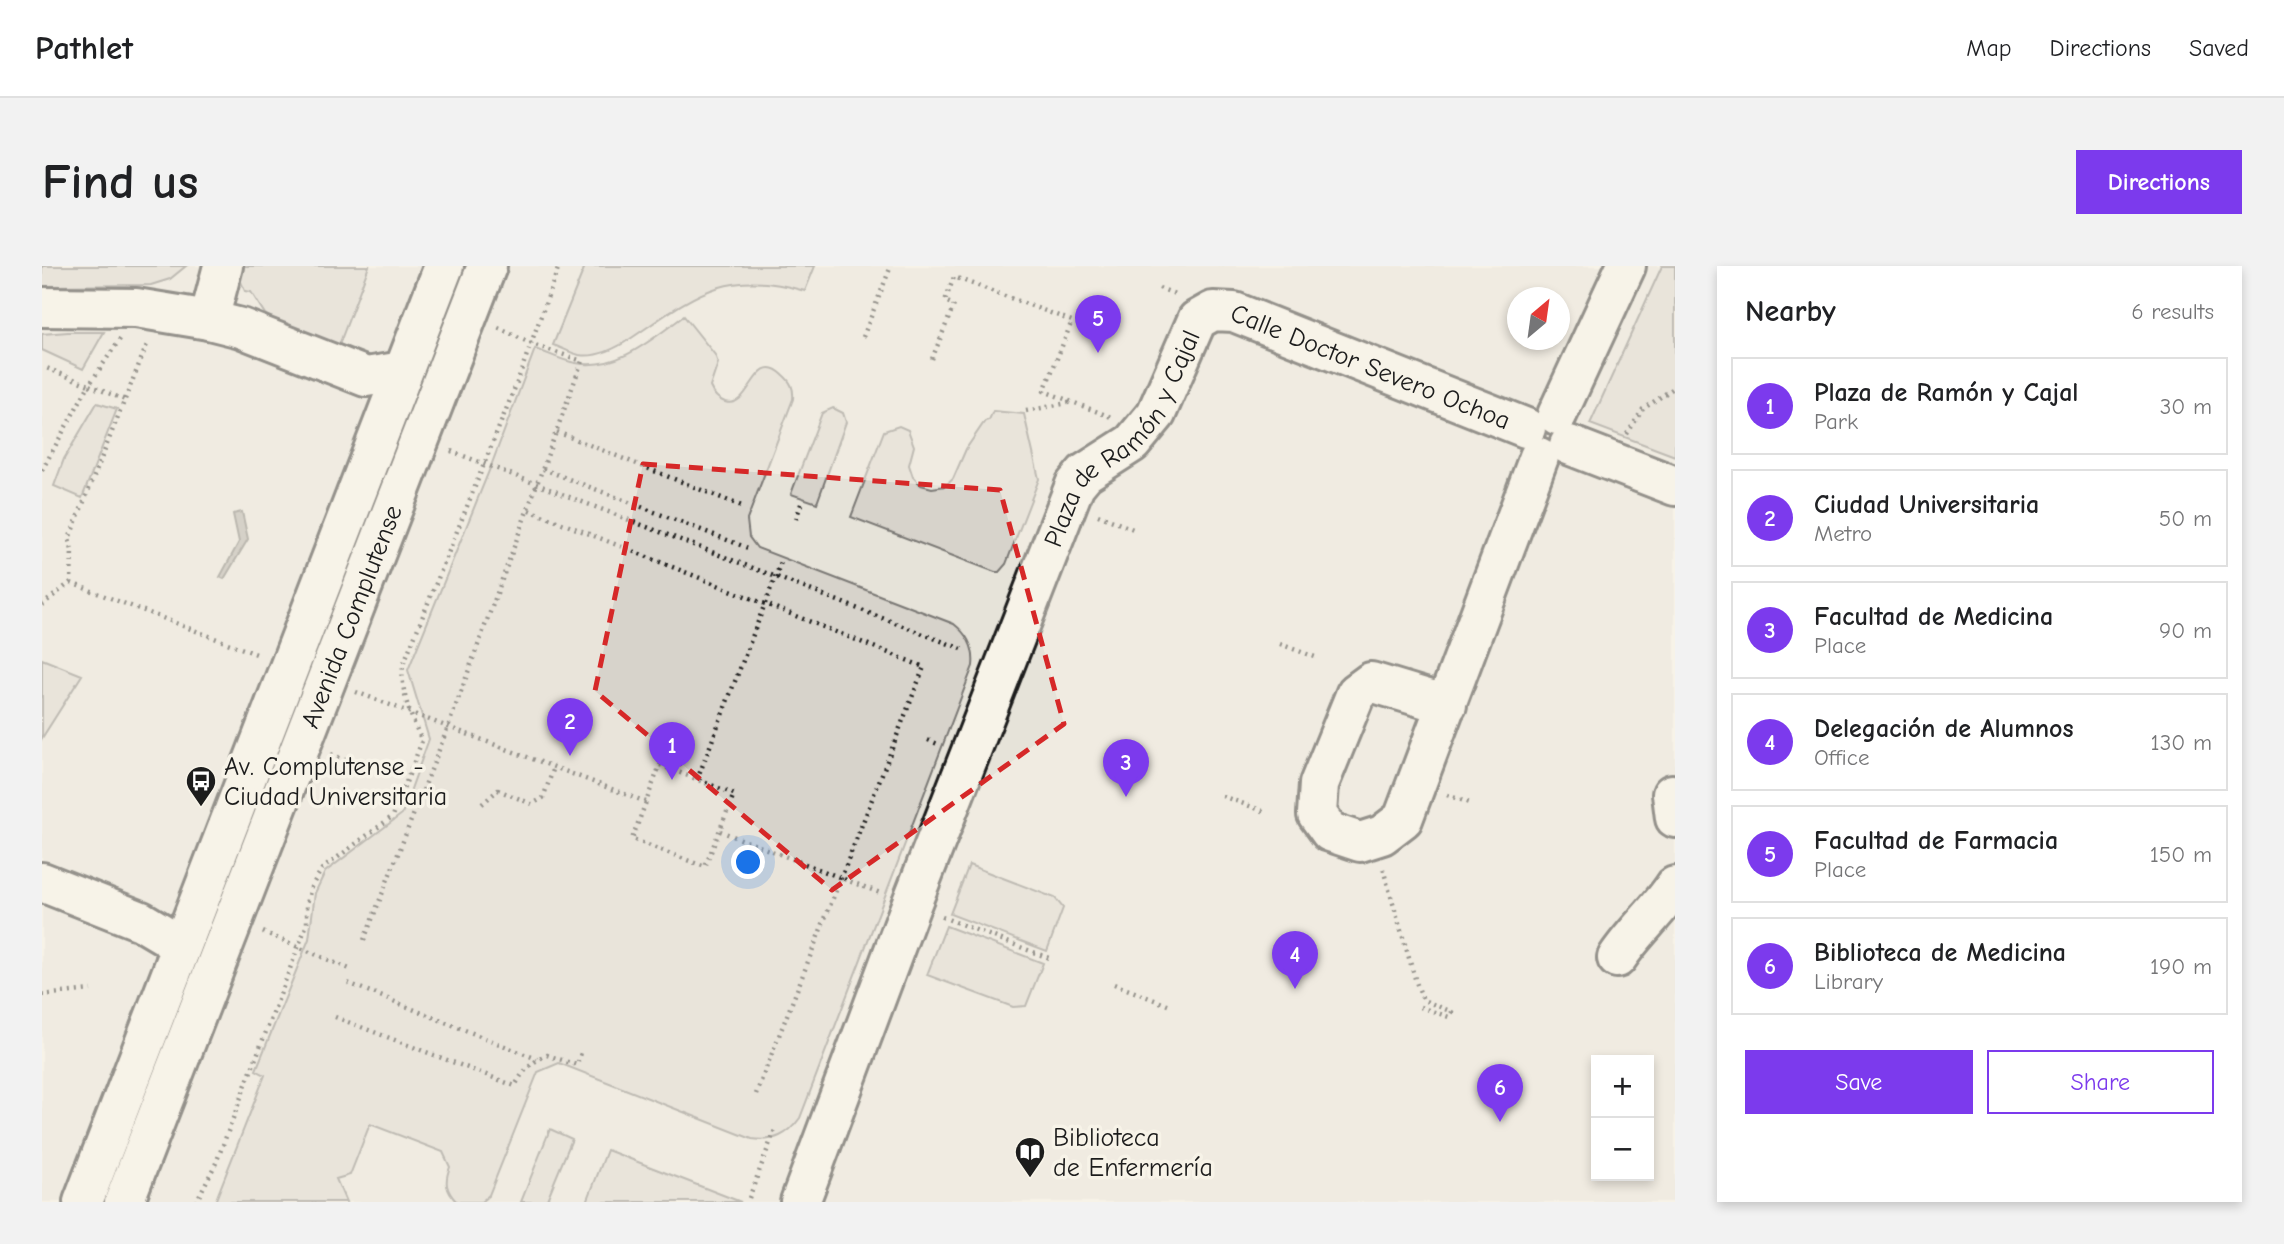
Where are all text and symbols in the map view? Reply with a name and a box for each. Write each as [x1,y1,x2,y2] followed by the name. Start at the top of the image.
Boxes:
[35,29,133,67] text: Pathlet
[1966,34,2012,62] text: Map
[2050,34,2151,62] text: Directions
[2189,34,2249,62] text: Saved
[2076,150,2242,214] button: Directions
[42,154,198,210] text: Find us
[1507,287,1570,350] north arrow
[1745,294,1836,329] text: Nearby
[1075,295,1121,353] pin: 5
[1226,298,1514,436] street label: Calle Doctor Severo Ochoa
[2131,298,2214,325] text: 6 results
[1038,326,1207,551] street label: Plaza de Ramón y Cajal
[1814,378,2078,408] text: Plaza de Ramón y Cajal
[1765,393,1775,420] text: 1
[2160,393,2212,420] text: 30 m
[1814,408,1858,435] text: Park
[1814,490,2039,520] text: Ciudad Universitaria
[295,501,409,733] street label: Avenida Complutense
[1764,505,1776,532] text: 2
[2159,505,2212,532] text: 50 m
[1814,520,1872,547] text: Metro
[1814,602,2053,632] text: Facultad de Medicina
[1764,617,1776,644] text: 3
[2159,617,2212,644] text: 90 m
[1814,632,1866,659] text: Place
[547,698,593,756] pin: 2
[1814,714,2074,744] text: Delegación de Alumnos
[649,722,695,780] pin: 1
[1765,729,1775,756] text: 4
[2151,729,2212,756] text: 130 m
[1103,739,1149,797] pin: 3
[1814,744,1869,771] text: Office
[224,752,447,812] place label: Av. Complutense - Ciudad Universitaria
[184,764,218,808] bus stop icon: Av. Complutense - Ciudad Universitaria
[1814,826,2058,856] text: Facultad de Farmacia
[1764,841,1776,868] text: 5
[2150,841,2212,868] text: 150 m
[731,845,765,879] your location
[1814,856,1866,883] text: Place
[1272,931,1318,989] pin: 4
[1814,938,2066,968] text: Biblioteca de Medicina
[1764,953,1776,980] text: 6
[2150,953,2212,980] text: 190 m
[1814,968,1883,995] text: Library
[1745,1050,1973,1114] button: Save
[1987,1050,2214,1114] button: Share
[1591,1055,1654,1181] map controls
[1591,1055,1654,1118] button: +
[1477,1064,1523,1122] pin: 6
[1591,1118,1654,1181] button: −
[1053,1123,1213,1183] place label: Biblioteca de Enfermería
[1013,1135,1047,1179] library icon: Biblioteca de Enfermería

